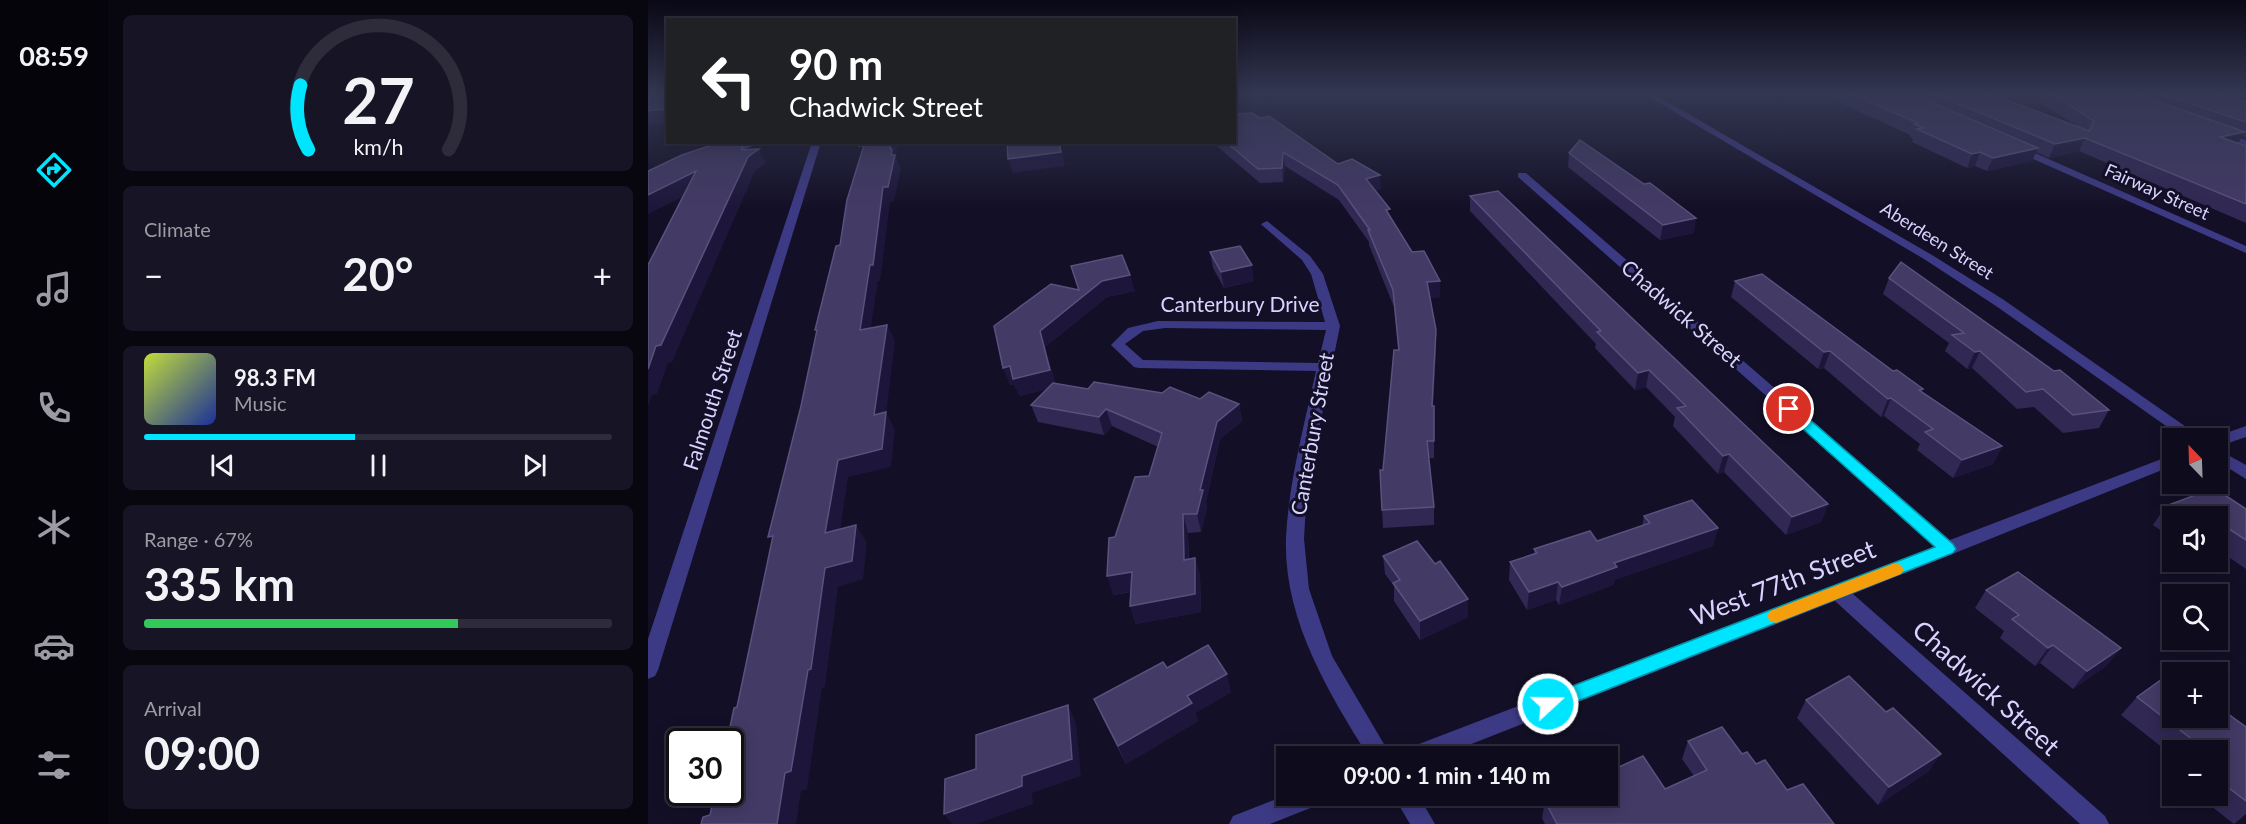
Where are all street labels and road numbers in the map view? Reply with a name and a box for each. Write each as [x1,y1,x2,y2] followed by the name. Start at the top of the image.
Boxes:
[2102,158,2214,224] street label: Fairway Street
[1877,197,1999,284] street label: Aberdeen Street
[1617,254,1747,372] street label: Chadwick Street
[1160,291,1320,316] street label: Canterbury Drive
[677,326,746,473] street label: Falmouth Street
[1285,350,1338,517] street label: Canterbury Street
[1686,532,1880,632] street label: West 77th Street
[1907,613,2067,762] street label: Chadwick Street

